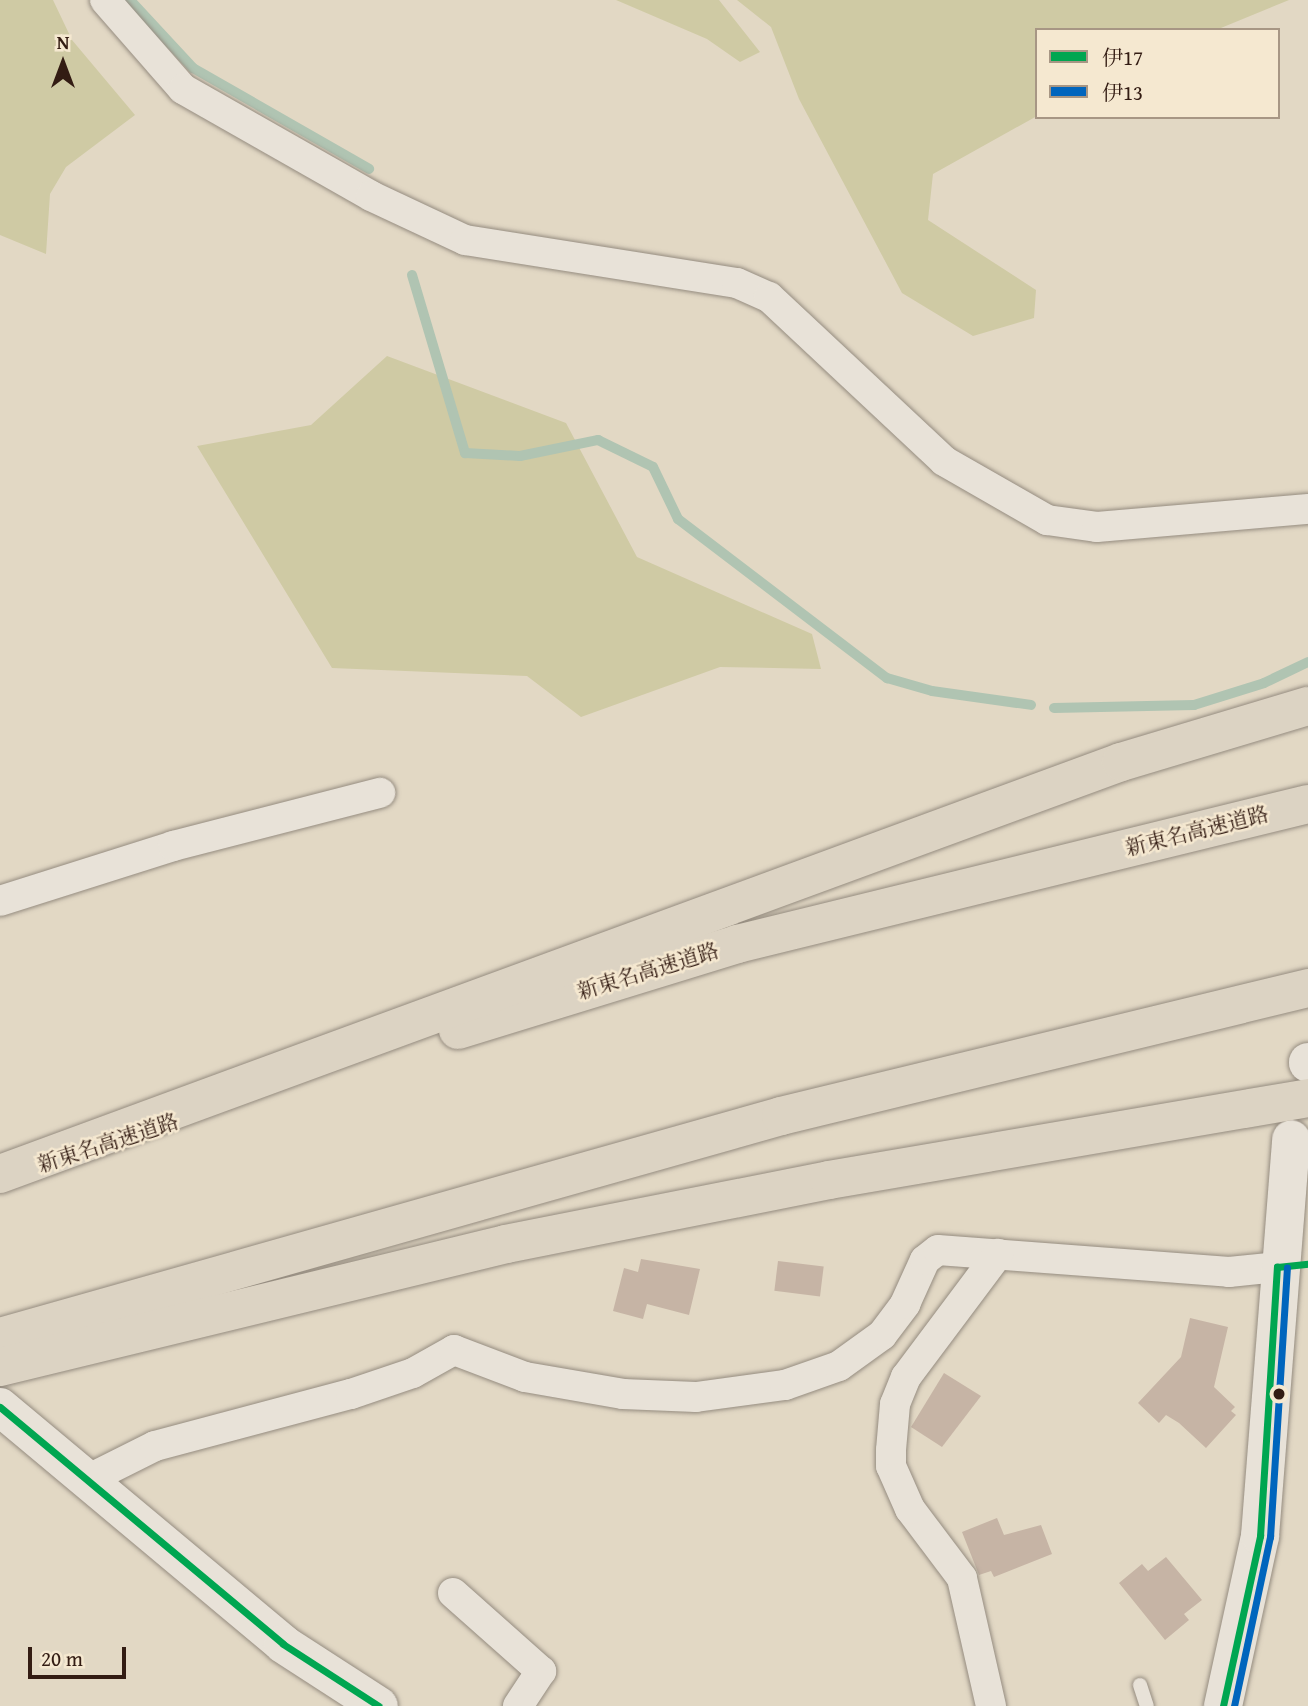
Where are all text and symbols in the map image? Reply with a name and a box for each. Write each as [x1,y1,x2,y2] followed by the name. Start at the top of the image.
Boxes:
[28,28,98,98] north arrow
[57,28,69,56] text: N
[1035,28,1280,119] legend
[1102,42,1143,73] text: 伊17
[1102,77,1143,108] text: 伊13
[1123,801,1271,861] street label: 新東名高速道路
[574,937,722,1005] street label: 新東名高速道路
[34,1108,182,1178] street label: 新東名高速道路
[1272,1387,1286,1401] unlabelled marker
[32,1632,130,1676] scale bar
[41,1643,83,1674] text: 20 m

